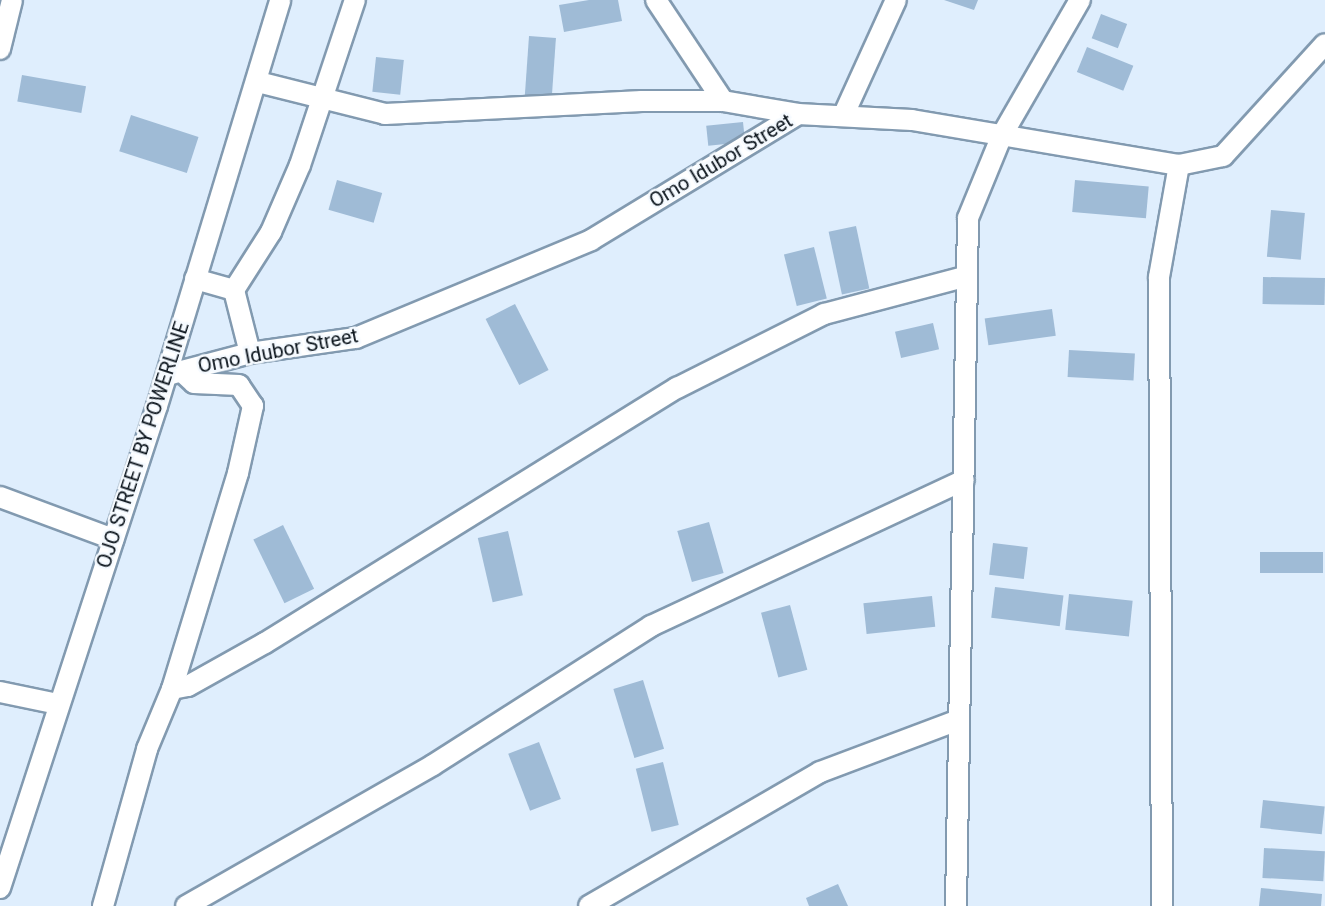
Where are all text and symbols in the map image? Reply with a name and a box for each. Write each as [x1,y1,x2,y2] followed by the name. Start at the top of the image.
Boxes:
[645,109,797,213] street label: Omo Idubor Street
[92,319,194,571] street label: OJO STREET BY POWERLINE
[196,324,360,378] street label: Omo Idubor Street

